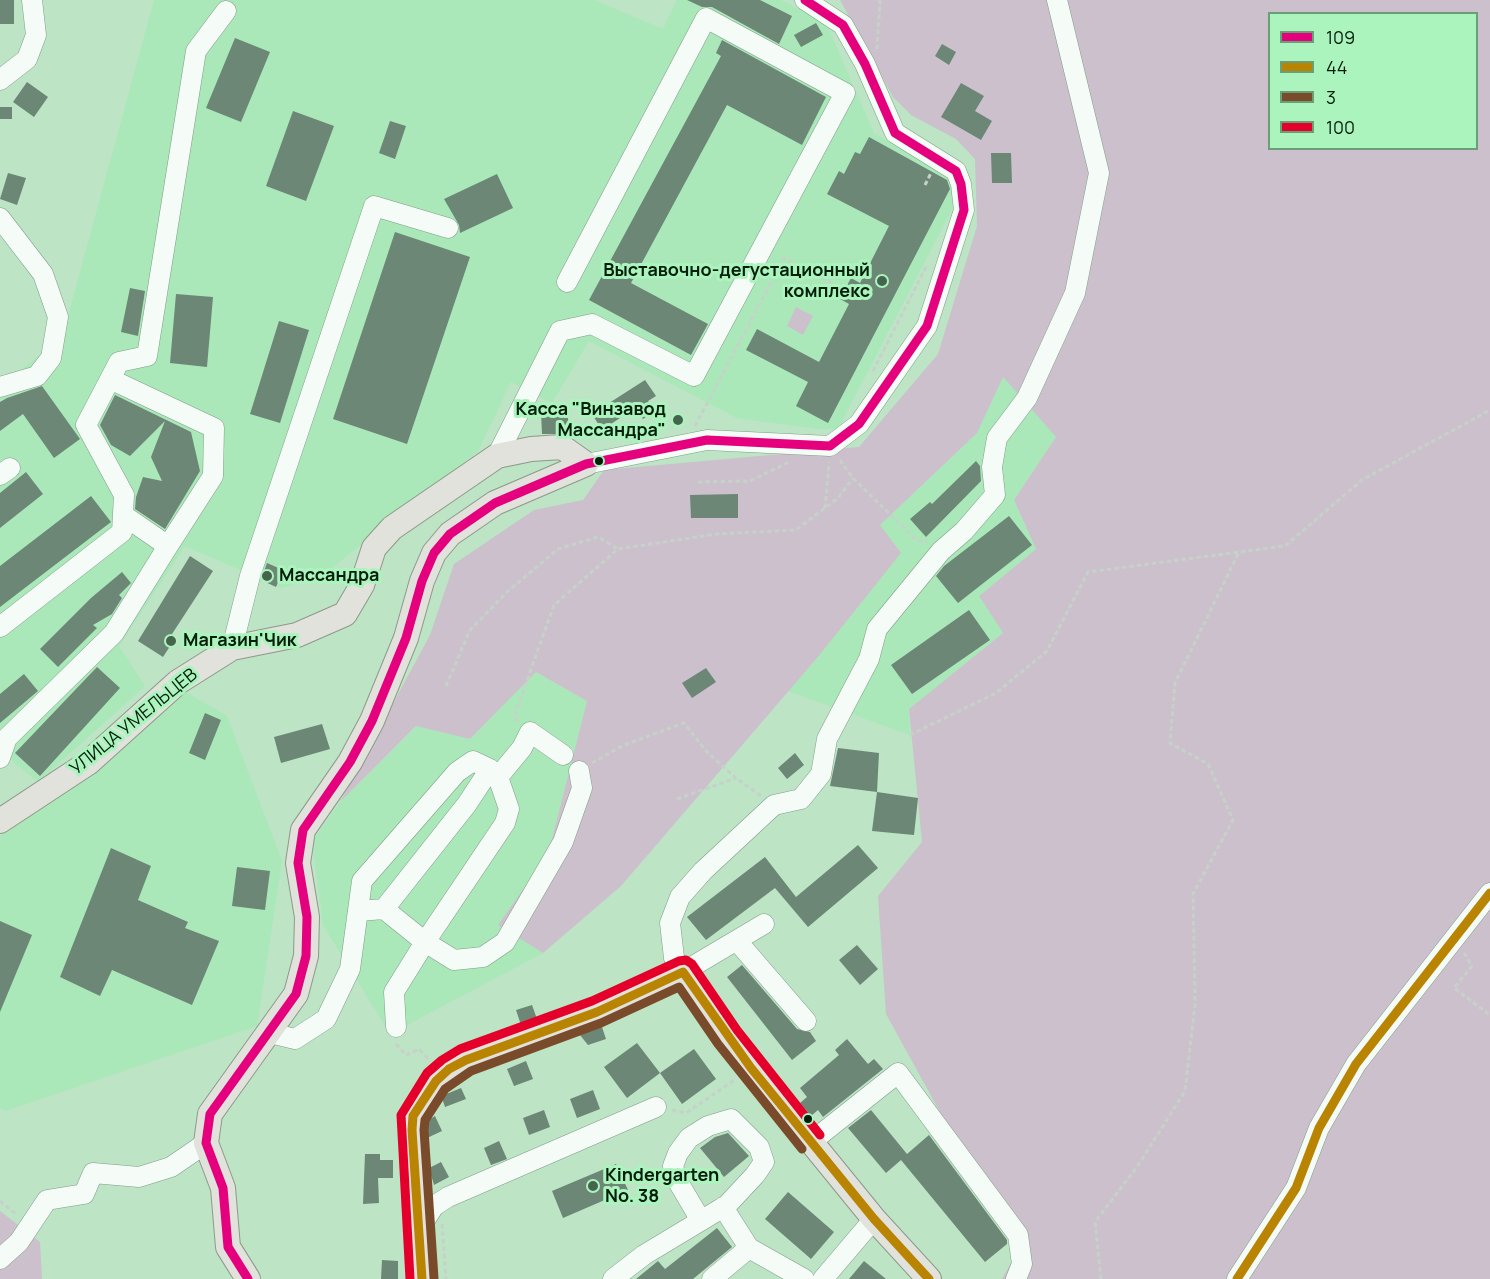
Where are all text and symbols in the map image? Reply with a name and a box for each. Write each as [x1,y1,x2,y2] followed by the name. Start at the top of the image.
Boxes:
[1268,12,1478,150] legend
[1326,25,1355,49] text: 109
[1326,55,1347,79] text: 44
[1326,85,1336,109] text: 3
[1326,115,1355,139] text: 100
[603,260,870,302] place label: Выставочно-дегустационный комплекс
[875,274,889,288] marker: Выставочно-дегустационный комплекс
[515,399,666,442] place label: Касса "Винзавод Массандра"
[671,413,685,427] marker: Касса "Винзавод Массандра"
[593,455,605,467] unlabelled marker
[279,565,379,587] place label: Массандра
[260,569,274,583] marker: Массандра
[183,630,297,652] place label: Магазин'Чик
[164,634,178,648] marker: Магазин'Чик
[66,664,202,780] street label: УЛИЦА УМЕЛЬЦЕВ
[802,1113,814,1125] unlabelled marker
[605,1165,719,1208] place label: Kindergarten No. 38
[586,1179,600,1193] marker: Kindergarten No. 38

